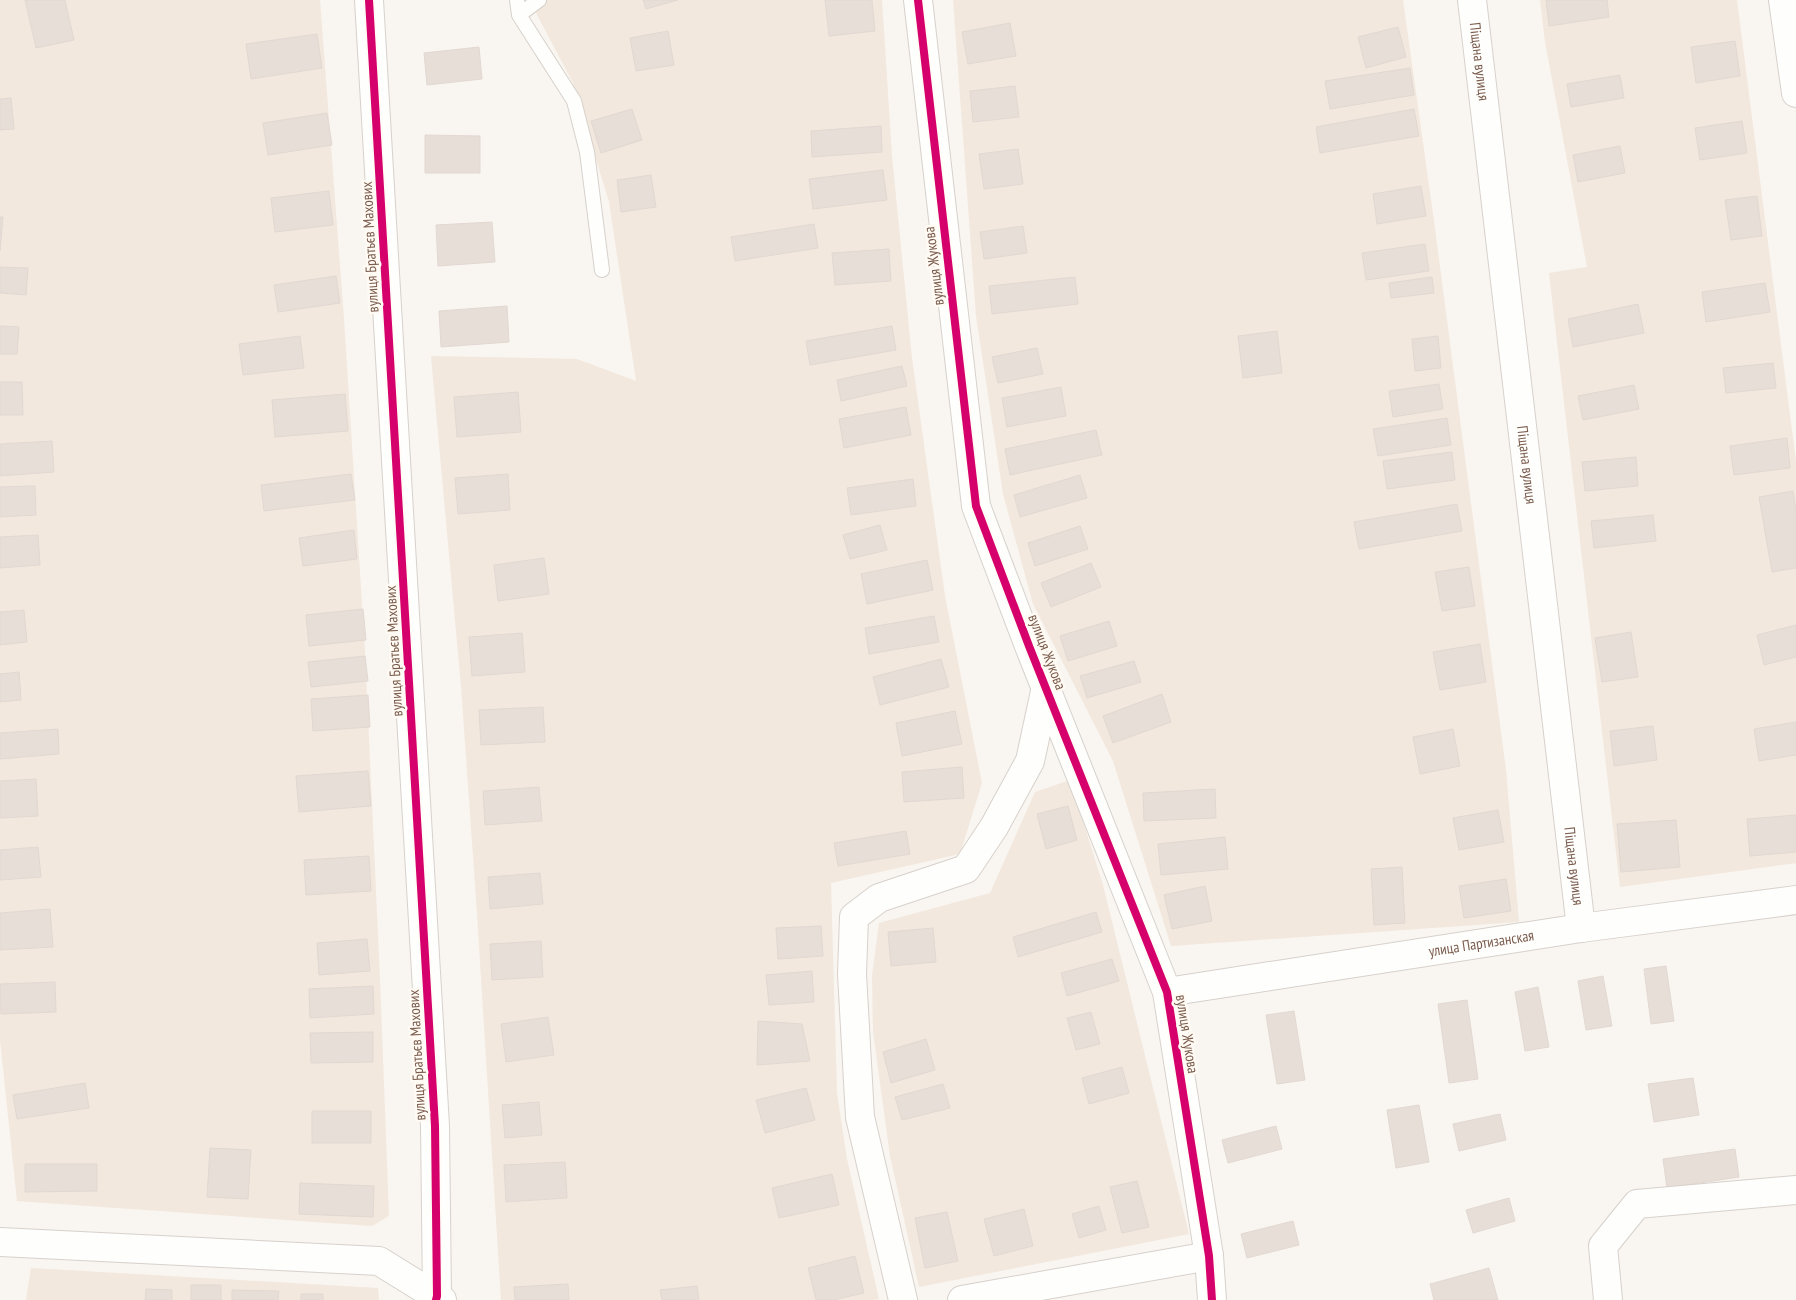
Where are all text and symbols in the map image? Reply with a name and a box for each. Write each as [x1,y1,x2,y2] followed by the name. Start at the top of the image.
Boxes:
[1466,21,1494,102] street label: Піщана вулиця
[357,181,382,313] street label: вулиця Братьєв Махових
[919,226,948,307] street label: вулиця Жукова
[1513,425,1541,505] street label: Піщана вулиця
[381,585,406,717] street label: вулиця Братьєв Махових
[1024,611,1071,692] street label: вулиця Жукова
[1560,826,1588,906] street label: Піщана вулиця
[1427,925,1535,960] street label: улица Партизанская
[404,989,429,1121] street label: вулиця Братьєв Махових
[1172,993,1203,1075] street label: вулиця Жукова

